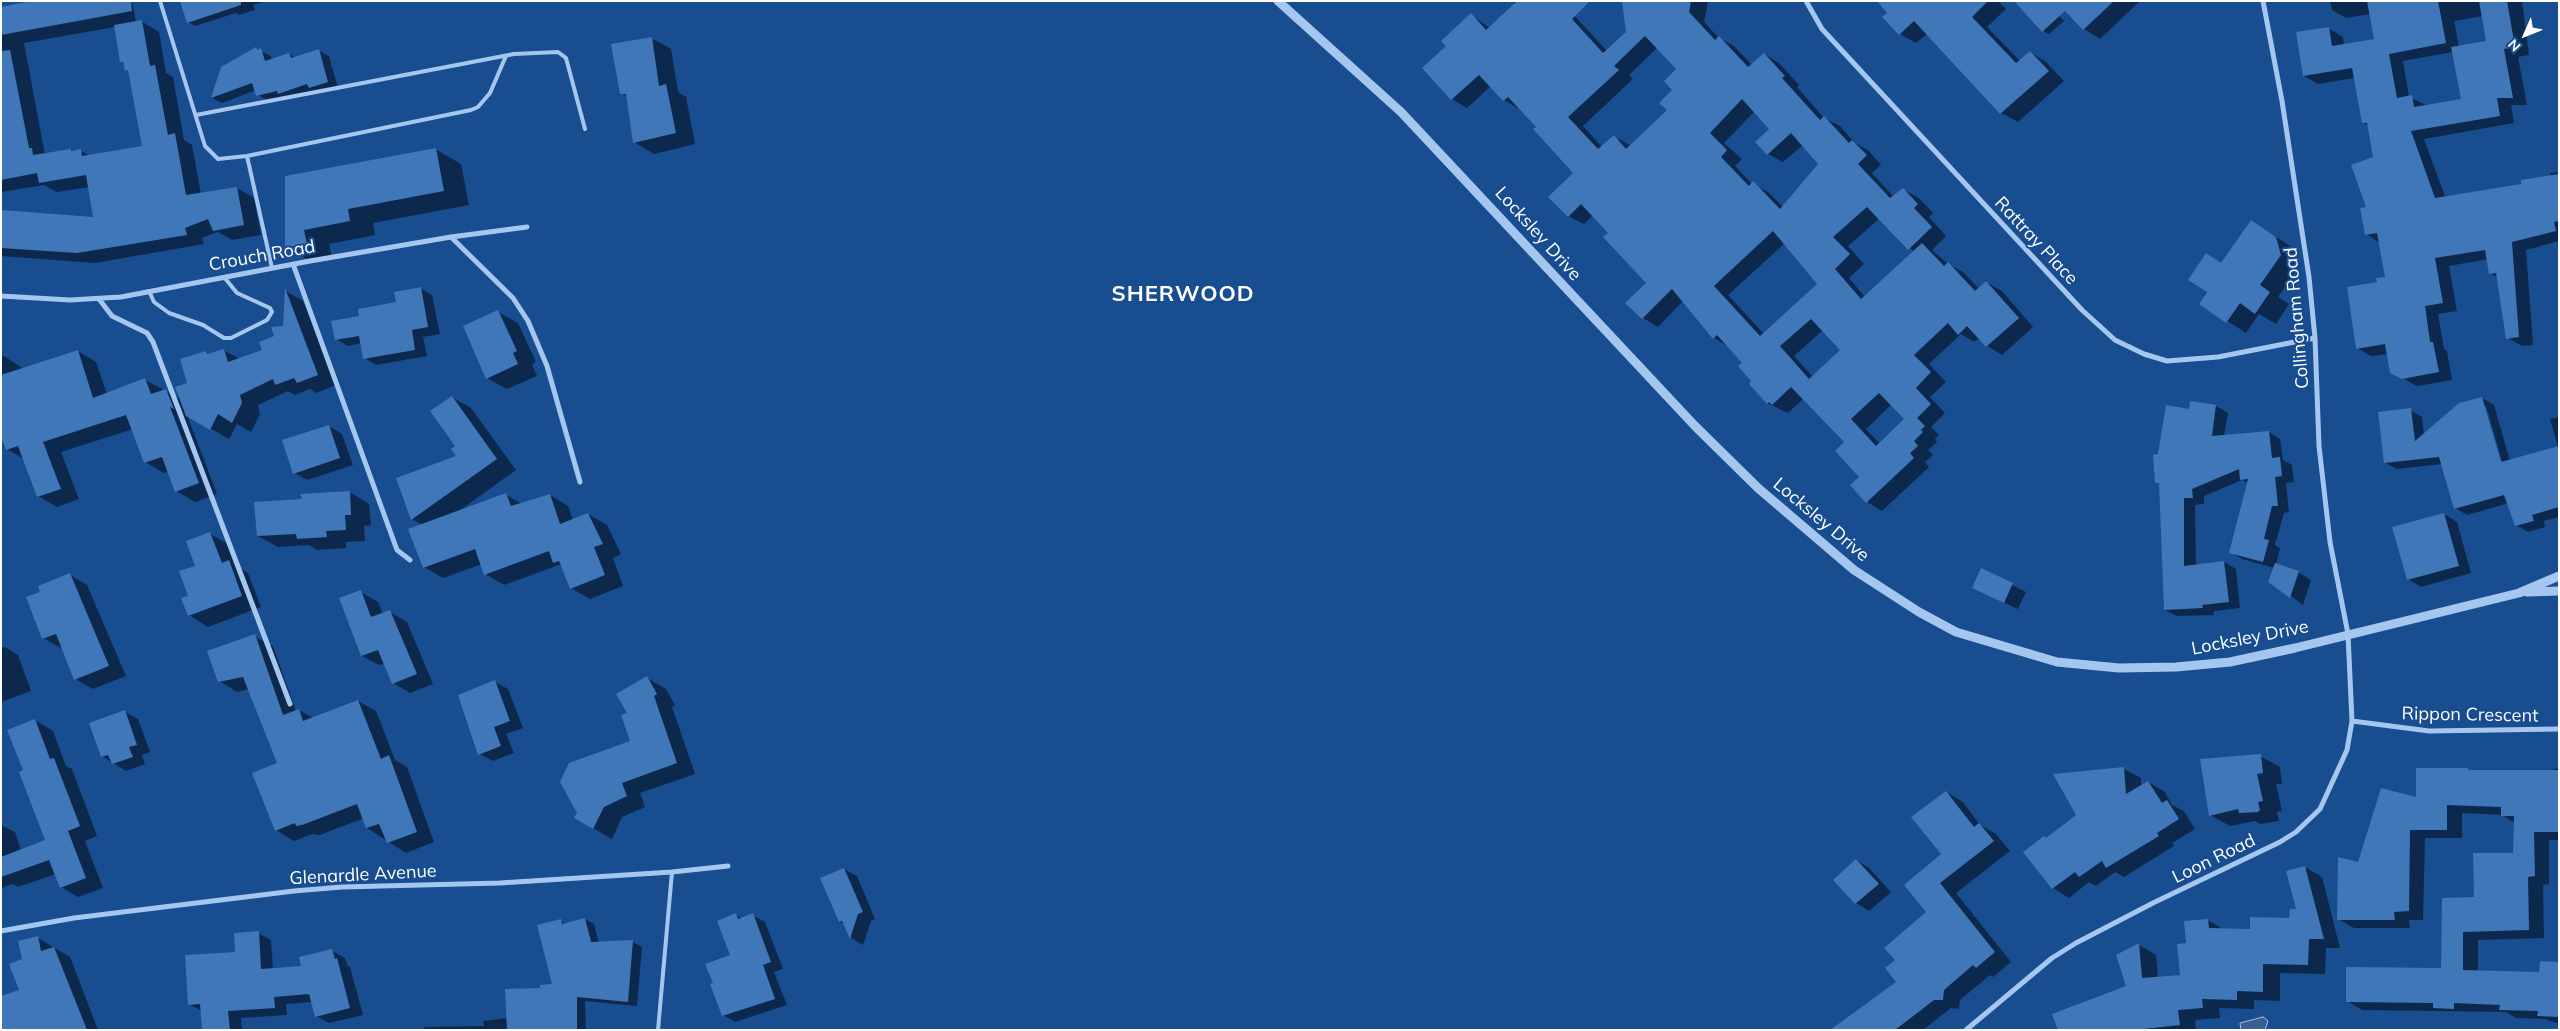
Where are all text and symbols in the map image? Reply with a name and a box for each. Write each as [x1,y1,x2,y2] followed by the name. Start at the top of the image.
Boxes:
[2500,10,2550,60] north arrow
[2504,35,2524,55] text: N
[1490,183,1586,285] street label: Locksley Drive
[1990,193,2082,289] street label: Rattray Place
[207,236,317,276] street label: Crouch Road
[2280,246,2314,390] street label: Collingham Road
[1110,281,1256,307] district label: SHERWOOD
[1769,474,1873,566] street label: Locksley Drive
[2190,616,2310,660] street label: Locksley Drive
[2401,703,2539,727] street label: Rippon Crescent
[2169,830,2259,888] street label: Loon Road
[289,860,437,890] street label: Glenardle Avenue

